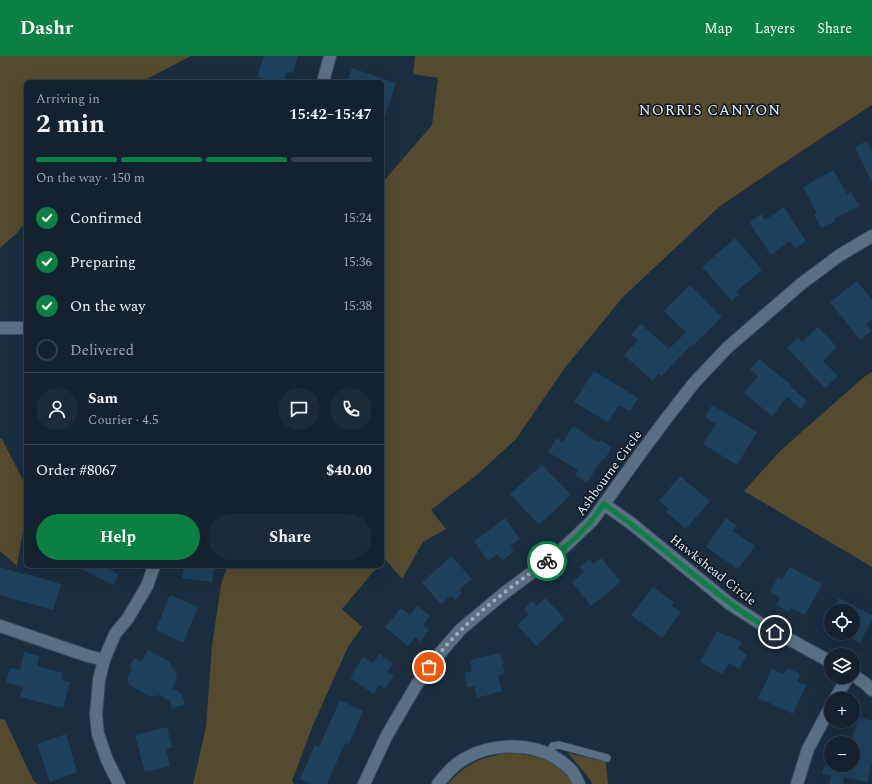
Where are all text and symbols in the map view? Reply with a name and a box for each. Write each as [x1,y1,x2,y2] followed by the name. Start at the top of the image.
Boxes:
[20,14,73,43] text: Dashr
[704,18,733,39] text: Map
[755,18,795,39] text: Layers
[817,18,852,39] text: Share
[36,89,100,109] text: Arriving in
[639,99,781,122] district label: NORRIS CANYON
[289,103,372,126] text: 15:42–15:47
[36,104,105,144] text: 2 min
[36,168,145,188] text: On the way · 150 m
[36,207,58,229] icon: check
[70,207,142,230] text: Confirmed
[343,208,372,228] text: 15:24
[36,251,58,273] icon: check
[70,251,136,274] text: Preparing
[343,252,372,272] text: 15:36
[36,295,58,317] icon: check
[70,295,145,318] text: On the way
[343,296,372,316] text: 15:38
[70,339,134,362] text: Delivered
[88,387,118,410] text: Sam
[36,388,78,430] button: person
[278,388,320,430] button: chat
[330,388,372,430] button: phone
[88,410,158,430] text: Courier · 4.5
[571,426,647,520] street label: Ashbourne Circle
[36,459,117,482] text: Order #8067
[326,459,372,482] text: $40.00
[36,514,200,560] button: Help
[208,514,372,560] button: Share
[665,530,761,610] street label: Hawkshead Circle
[527,541,567,581] courier
[536,550,558,572] icon: bike
[824,604,860,772] map controls
[824,604,860,640] button: locate
[758,615,792,649] pin
[764,621,786,643] icon: home
[824,648,860,684] button: layers
[412,650,446,684] pin
[418,656,440,678] icon: bag
[824,692,860,728] button: +
[824,736,860,772] button: −

